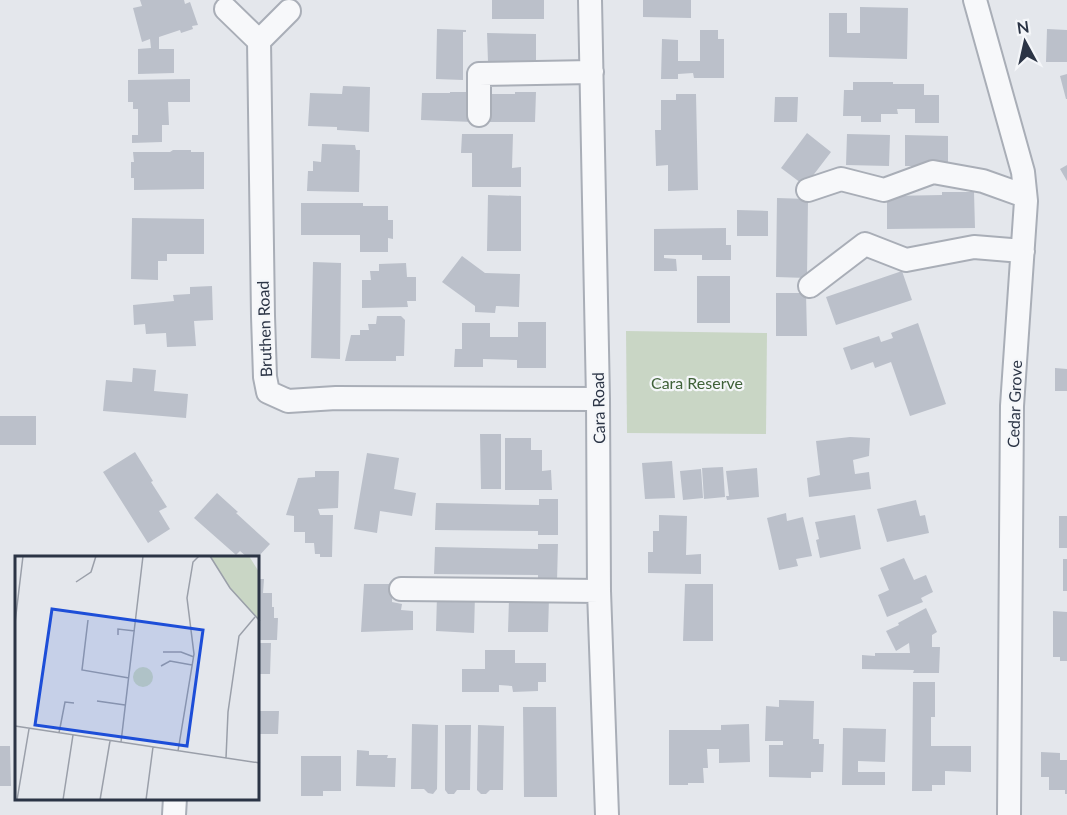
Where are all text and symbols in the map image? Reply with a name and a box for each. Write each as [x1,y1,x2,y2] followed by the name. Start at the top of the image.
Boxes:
[995,12,1055,72] north arrow
[1015,16,1030,37] text: N
[253,280,275,378] street label: Bruthen Road
[1003,360,1025,448] street label: Cedar Grove
[588,372,608,444] street label: Cara Road
[651,373,743,392] park label: Cara Reserve
[15,556,260,800] inset map

